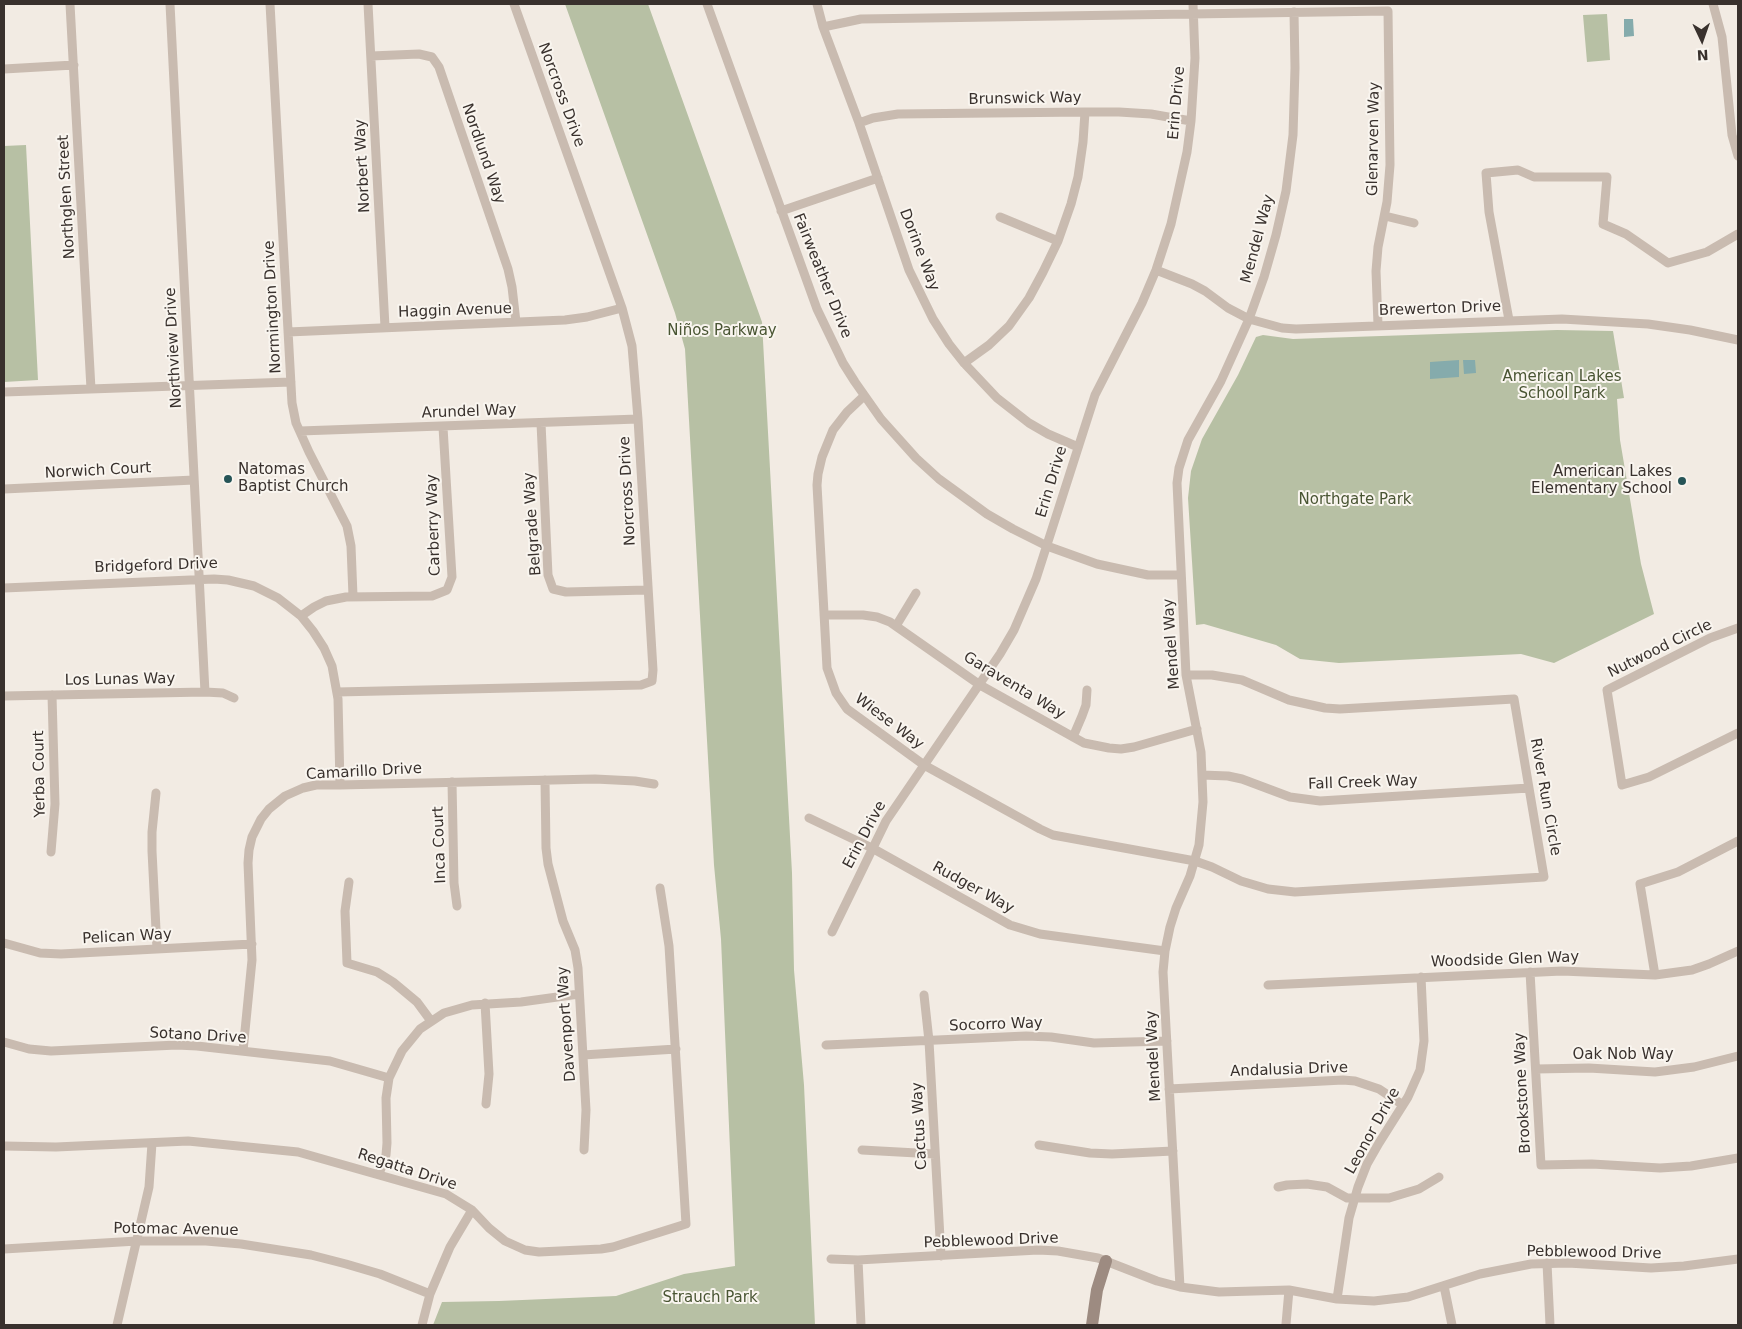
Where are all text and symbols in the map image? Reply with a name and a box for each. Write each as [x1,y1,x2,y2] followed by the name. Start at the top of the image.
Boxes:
[1677,15,1727,65] north arrow
[534,40,588,150] street label: Norcross Drive
[1697,47,1709,63] text: N
[1165,65,1189,141] street label: Erin Drive
[1364,82,1384,196] street label: Glenarven Way
[968,89,1082,109] street label: Brunswick Way
[457,101,509,207] street label: Nordlund Way
[352,119,374,213] street label: Norbert Way
[55,134,79,260] street label: Northglen Street
[1237,193,1279,285] street label: Mendel Way
[895,206,943,294] street label: Dorine Way
[789,211,855,341] street label: Fairweather Drive
[261,240,285,374] street label: Normington Drive
[162,287,186,409] street label: Northview Drive
[1379,298,1501,320] street label: Brewerton Drive
[398,300,512,322] street label: Haggin Avenue
[667,322,777,340] park label: Niños Parkway
[1503,368,1621,403] park label: American Lakes School Park
[421,401,517,423] street label: Arundel Way
[616,436,640,546] street label: Norcross Drive
[1033,444,1071,520] street label: Erin Drive
[44,459,152,483] street label: Norwich Court
[238,461,349,496] place label: Natomas Baptist Church
[1531,463,1672,498] place label: American Lakes Elementary School
[520,471,546,577] street label: Belgrade Way
[222,473,234,485] marker: Natomas Baptist Church
[423,474,445,576] street label: Carberry Way
[1676,475,1688,487] marker: American Lakes Elementary School
[1299,491,1411,509] park label: Northgate Park
[94,555,218,577] street label: Bridgeford Drive
[1160,598,1184,690] street label: Mendel Way
[1605,616,1715,682] street label: Nutwood Circle
[960,649,1068,723] street label: Garaventa Way
[65,670,175,690] street label: Los Lunas Way
[851,690,927,754] street label: Wiese Way
[30,730,50,818] street label: Yerba Court
[1526,737,1564,857] street label: River Run Circle
[306,760,422,784] street label: Camarillo Drive
[1308,772,1418,794] street label: Fall Creek Way
[840,798,890,872] street label: Erin Drive
[430,806,450,884] street label: Inca Court
[929,858,1017,918] street label: Rudger Way
[82,926,172,948] street label: Pelican Way
[1430,948,1580,972] street label: Woodside Glen Way
[554,966,580,1082] street label: Davenport Way
[1143,1010,1165,1102] street label: Mendel Way
[949,1014,1043,1036] street label: Socorro Way
[149,1024,247,1048] street label: Sotano Drive
[1511,1032,1535,1154] street label: Brookstone Way
[1572,1046,1674,1064] street label: Oak Nob Way
[1230,1059,1348,1081] street label: Andalusia Drive
[909,1082,931,1170] street label: Cactus Way
[1342,1085,1404,1177] street label: Leonor Drive
[355,1145,459,1195] street label: Regatta Drive
[113,1220,239,1240] street label: Potomac Avenue
[923,1230,1059,1252] street label: Pebblewood Drive
[1526,1243,1662,1263] street label: Pebblewood Drive
[662,1289,758,1307] park label: Strauch Park

